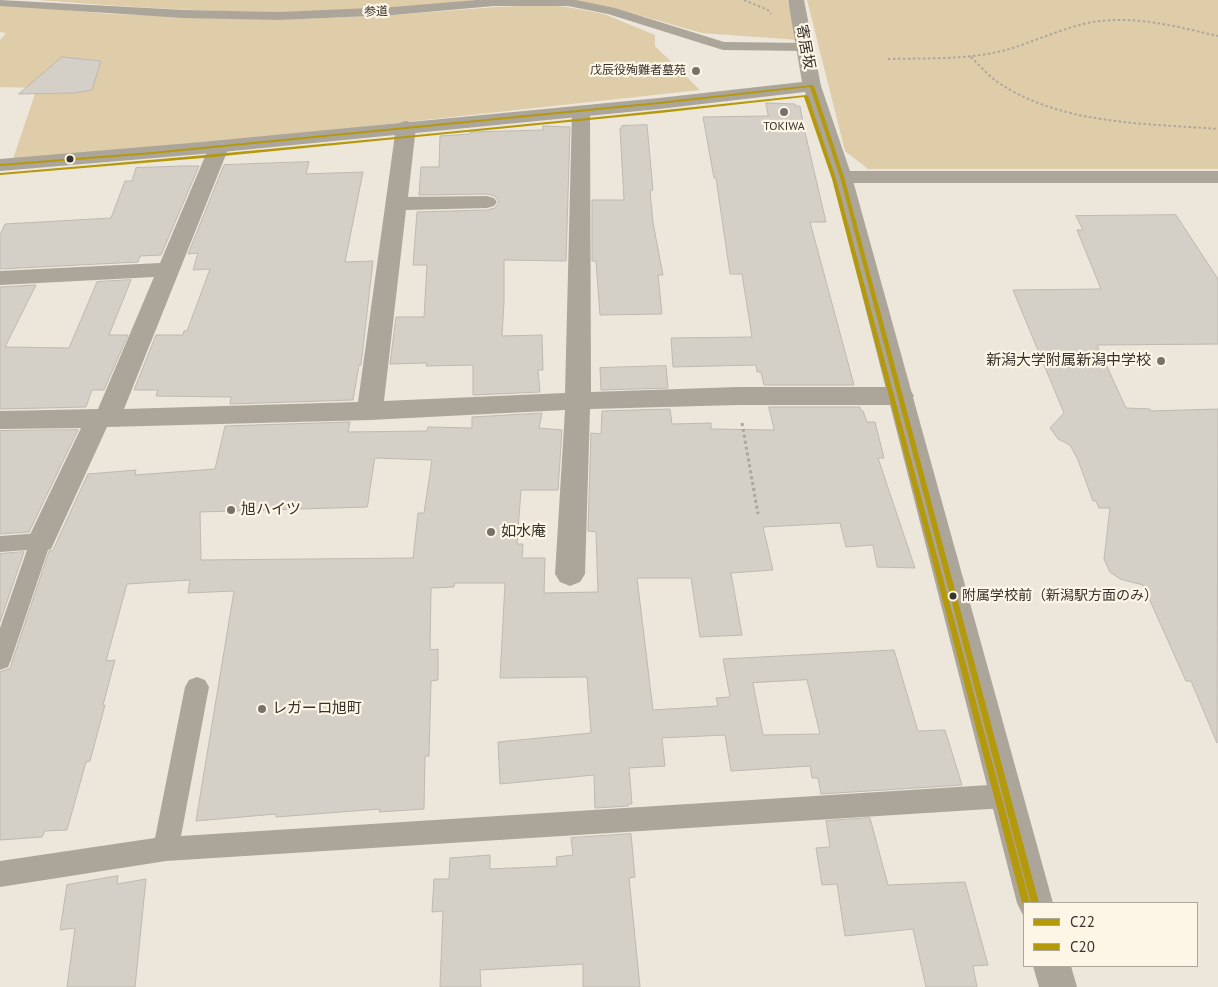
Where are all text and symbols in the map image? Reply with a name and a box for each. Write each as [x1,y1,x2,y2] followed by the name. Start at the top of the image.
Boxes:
[364,4,388,20] street label: 参道
[792,23,818,71] street label: 寄居坂
[590,64,686,78] place label: 戊辰役殉難者墓苑
[690,65,702,77] marker: 戊辰役殉難者墓苑
[778,106,790,118] marker: TOKIWA
[763,120,805,134] place label: TOKIWA
[65,154,75,164] unlabelled marker
[986,352,1151,370] place label: 新潟大学附属新潟中学校
[1155,355,1167,367] marker: 新潟大学附属新潟中学校
[241,501,301,519] place label: 旭ハイツ
[225,504,237,516] marker: 旭ハイツ
[501,523,546,541] place label: 如水庵
[485,526,497,538] marker: 如水庵
[962,588,1158,604] place label: 附属学校前（新潟駅方面のみ）
[948,591,958,601] marker: 附属学校前（新潟駅方面のみ）
[272,700,362,718] place label: レガーロ旭町
[256,703,268,715] marker: レガーロ旭町
[1023,902,1198,967] legend
[1070,912,1095,931] text: C22
[1070,937,1095,956] text: C20

